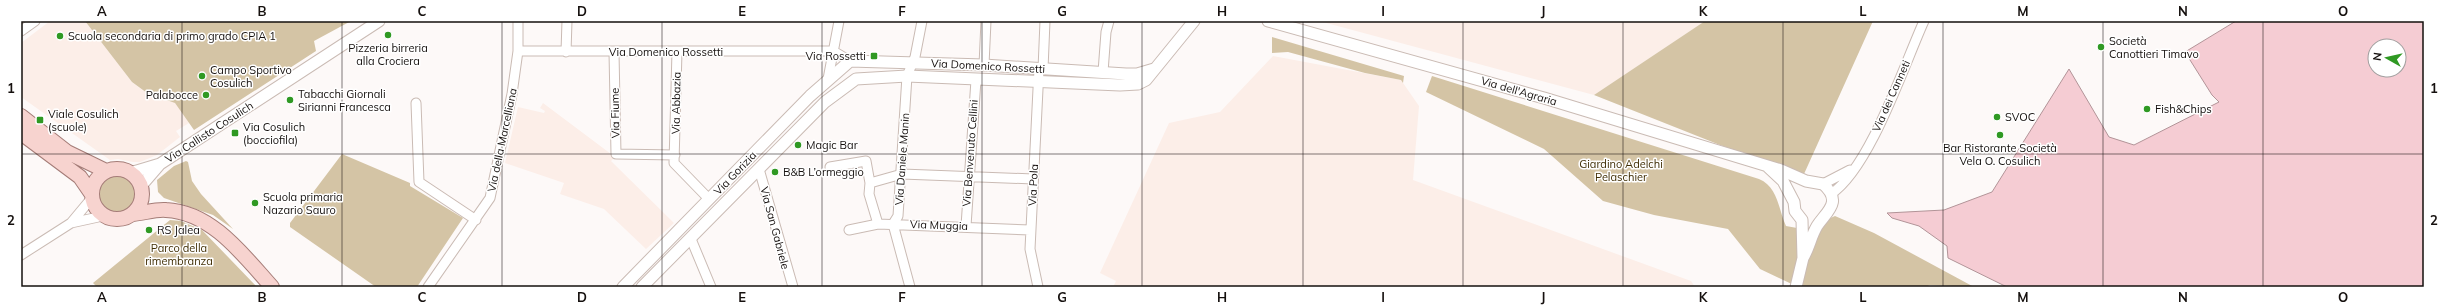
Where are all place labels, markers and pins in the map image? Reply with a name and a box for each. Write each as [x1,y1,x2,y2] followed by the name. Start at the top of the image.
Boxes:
[68,29,276,43] place label: Scuola secondaria di primo grado CPIA 1
[383,30,393,40] marker: Pizzeria birreria alla Crociera
[55,31,65,41] marker: Scuola secondaria di primo grado CPIA 1
[2109,34,2199,61] place label: Società Canottieri Timavo
[348,41,428,68] place label: Pizzeria birreria alla Crociera
[2096,42,2106,52] marker: Società Canottieri Timavo
[805,49,866,63] place label: Via Rossetti
[869,51,879,61] marker: Via Rossetti
[210,63,292,90] place label: Campo Sportivo Cosulich
[197,71,207,81] marker: Campo Sportivo Cosulich
[298,87,391,114] place label: Tabacchi Giornali Sirianni Francesca
[146,88,198,102] place label: Palabocce
[201,90,211,100] marker: Palabocce
[285,95,295,105] marker: Tabacchi Giornali Sirianni Francesca
[2155,102,2212,116] place label: Fish&Chips
[2142,104,2152,114] marker: Fish&Chips
[48,107,119,134] place label: Viale Cosulich (scuole)
[2005,110,2035,124] place label: SVOC
[1992,112,2002,122] marker: SVOC
[35,115,45,125] marker: Viale Cosulich (scuole)
[243,120,305,147] place label: Via Cosulich (bocciofila)
[230,128,240,138] marker: Via Cosulich (bocciofila)
[1995,130,2005,140] marker: Bar Ristorante Società Vela O. Cosulich
[806,138,858,152] place label: Magic Bar
[793,140,803,150] marker: Magic Bar
[1943,141,2057,168] place label: Bar Ristorante Società Vela O. Cosulich
[783,165,864,179] place label: B&B L’ormeggio
[770,167,780,177] marker: B&B L’ormeggio
[263,190,343,217] place label: Scuola primaria Nazario Sauro
[250,198,260,208] marker: Scuola primaria Nazario Sauro
[157,223,200,237] place label: RS Jalea
[144,225,154,235] marker: RS Jalea

